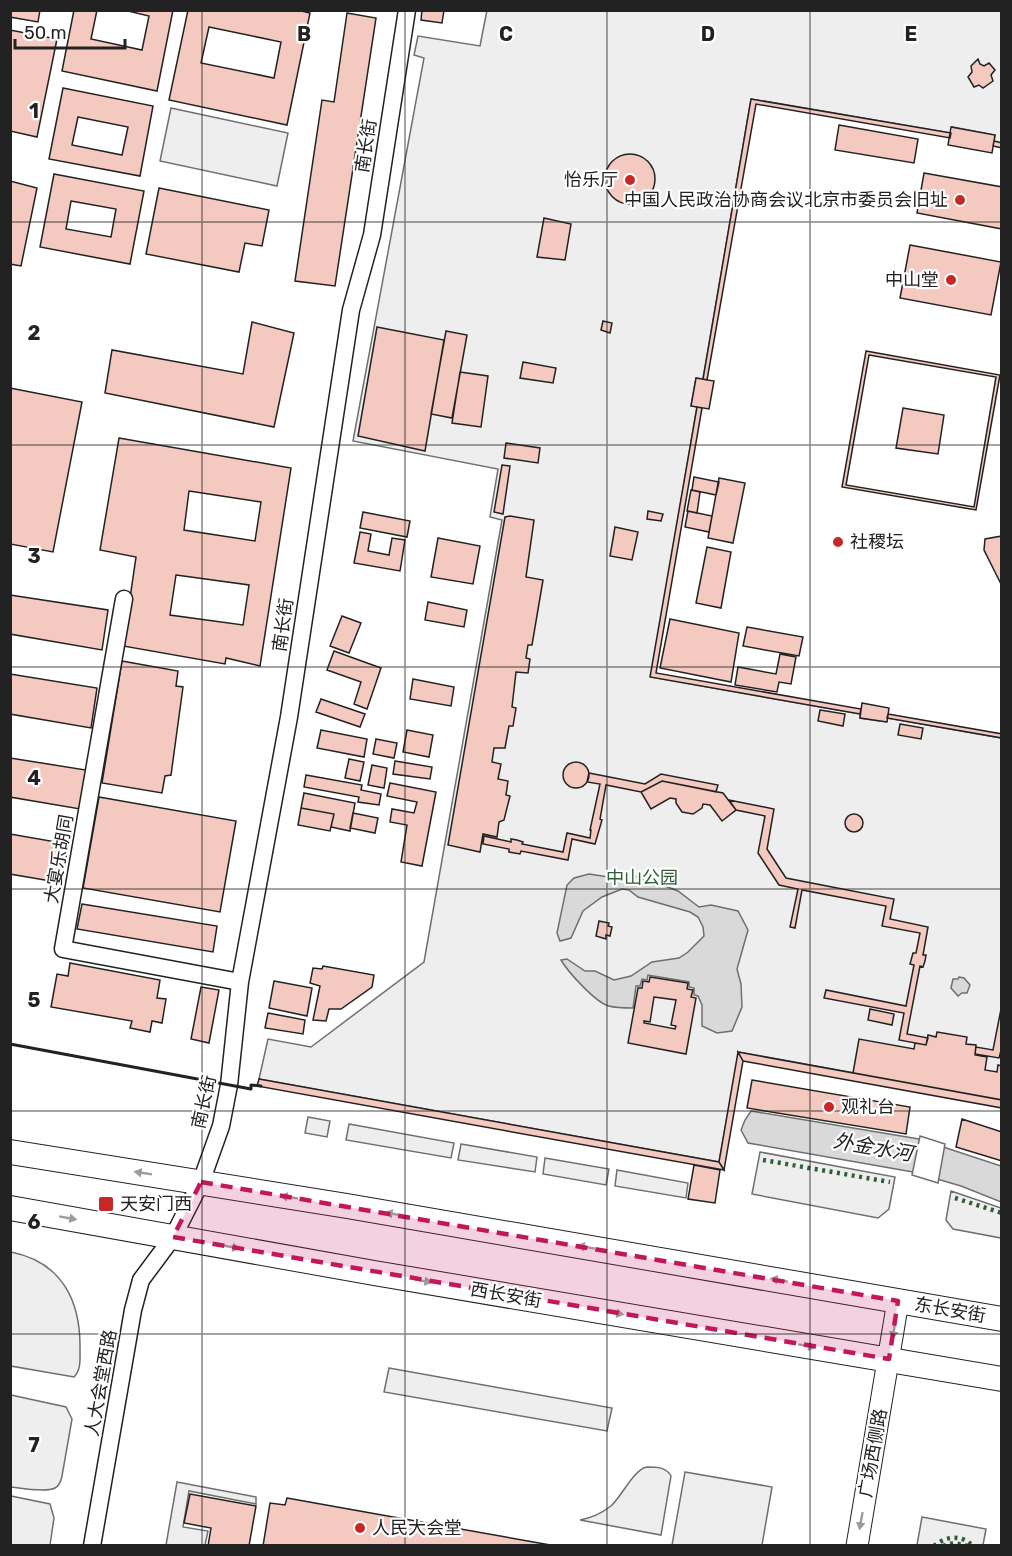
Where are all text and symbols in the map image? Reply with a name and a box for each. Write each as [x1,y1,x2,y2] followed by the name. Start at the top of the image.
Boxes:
[15,12,124,50] scale bar
[24,22,67,44] text: 50 m
[297,22,311,46] text: B
[499,22,513,46] text: C
[701,22,715,46] text: D
[905,22,917,46] text: E
[29,99,39,123] text: 1
[351,118,381,174] street label: 南长街
[564,169,618,191] place label: 怡乐厅
[623,173,637,187] marker: 怡乐厅
[624,189,948,211] place label: 中国人民政治协商会议北京市委员会旧址
[953,193,967,207] marker: 中国人民政治协商会议北京市委员会旧址
[885,269,939,291] place label: 中山堂
[944,273,958,287] marker: 中山堂
[28,321,41,345] text: 2
[850,531,904,553] place label: 社稷坛
[831,535,845,549] marker: 社稷坛
[27,544,41,568] text: 3
[268,597,298,653] street label: 南长街
[27,766,41,790] text: 4
[40,813,78,905] street label: 大宴乐胡同
[606,867,678,889] park label: 中山公园
[28,988,41,1012] text: 5
[187,1073,221,1131] street label: 南长街
[841,1096,895,1118] place label: 观礼台
[822,1100,836,1114] marker: 观礼台
[832,1128,918,1166] water label: 外金水河
[133,1168,152,1177] one-way arrow
[279,1192,298,1201] one-way arrow
[120,1193,192,1215] place label: 天安门西
[97,1195,115,1213] marker: 天安门西
[27,1210,41,1234] text: 6
[385,1210,404,1219] one-way arrow
[59,1214,78,1223] one-way arrow
[221,1243,240,1252] one-way arrow
[577,1243,596,1252] one-way arrow
[769,1276,788,1285] one-way arrow
[413,1277,432,1286] one-way arrow
[469,1278,543,1312] street label: 西长安街
[913,1293,987,1327] street label: 东长安街
[606,1309,625,1318] one-way arrow
[889,1321,898,1340] one-way arrow
[81,1328,121,1438] street label: 人大会堂西路
[798,1341,817,1350] one-way arrow
[854,1407,892,1499] street label: 广场西侧路
[28,1433,40,1457] text: 7
[856,1511,865,1530] one-way arrow
[372,1517,462,1539] place label: 人民大会堂
[353,1521,367,1535] marker: 人民大会堂

